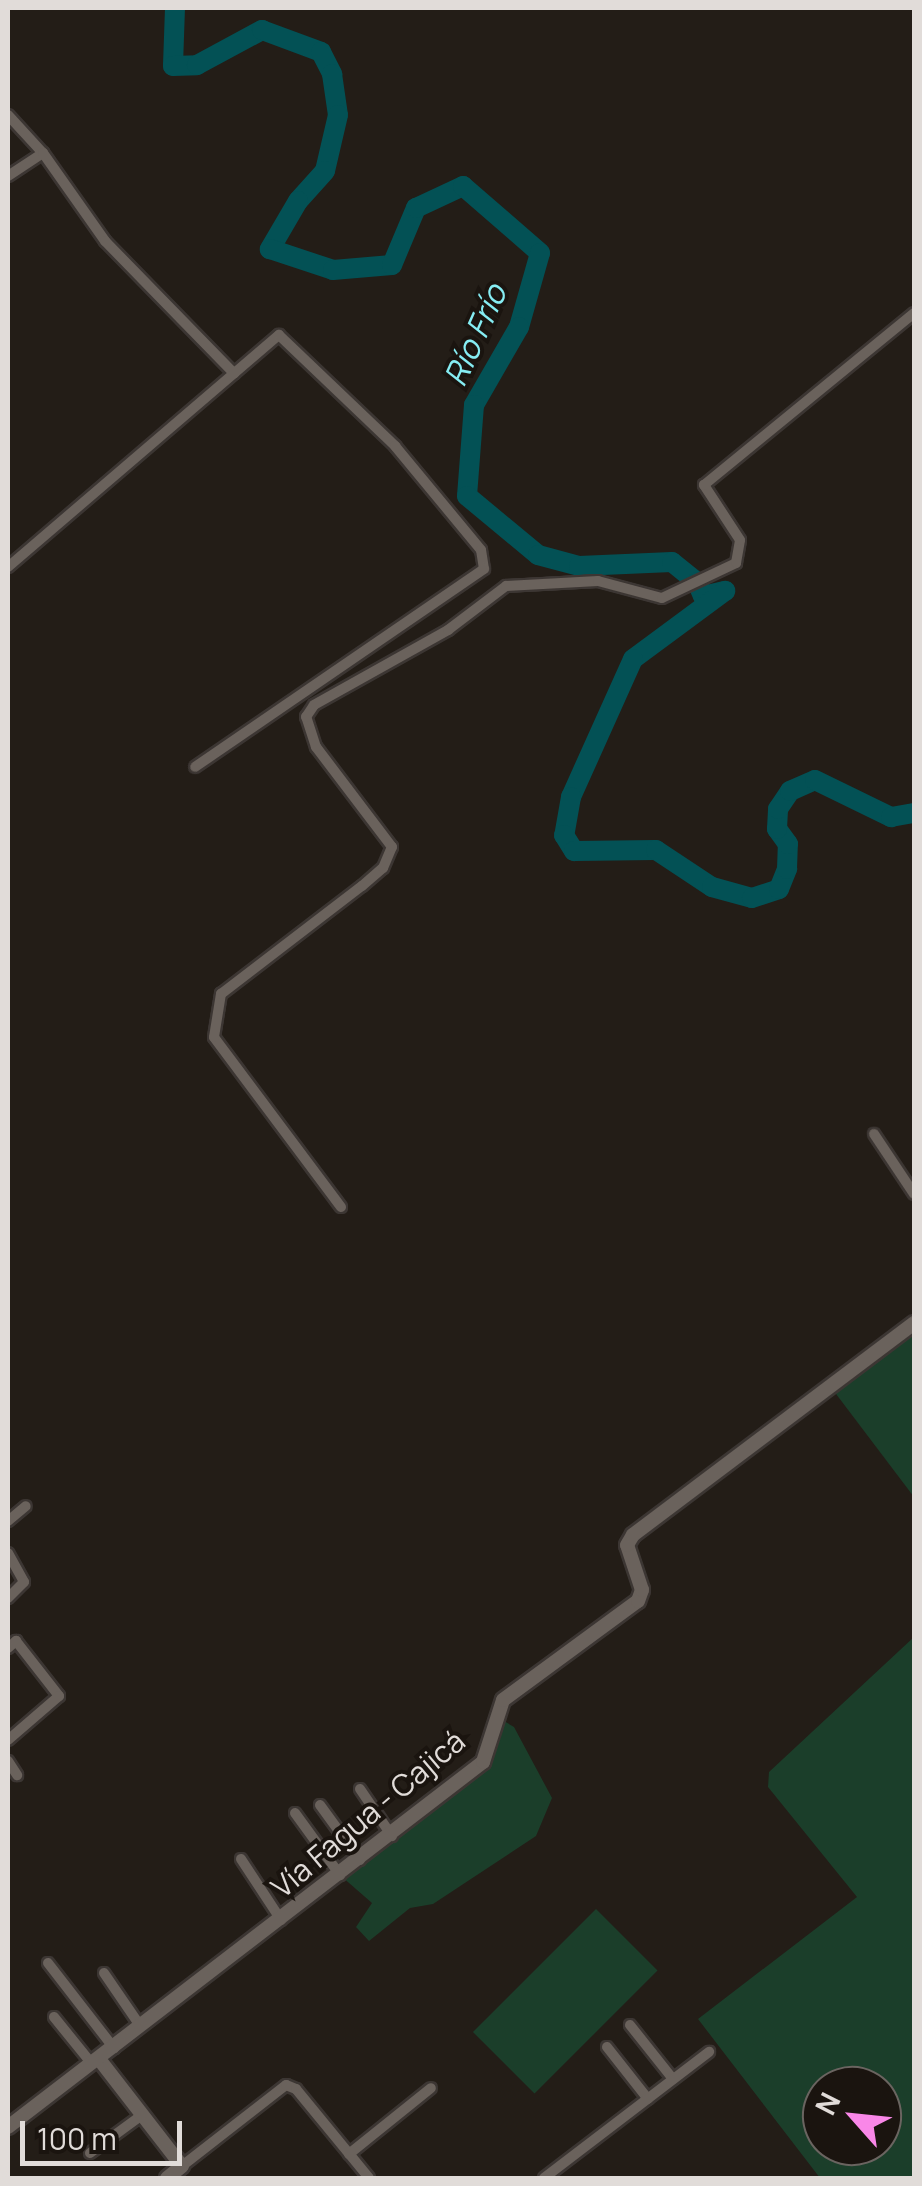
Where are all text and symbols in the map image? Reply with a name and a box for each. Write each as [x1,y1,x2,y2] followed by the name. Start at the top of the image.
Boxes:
[436,278,514,392] water label: Río Frío
[264,1723,472,1905] street label: Vía Fagua - Cajicá
[802,2066,902,2166] north arrow
[806,2086,849,2121] text: N
[25,2101,188,2163] scale bar
[37,2118,117,2159] text: 100 m

